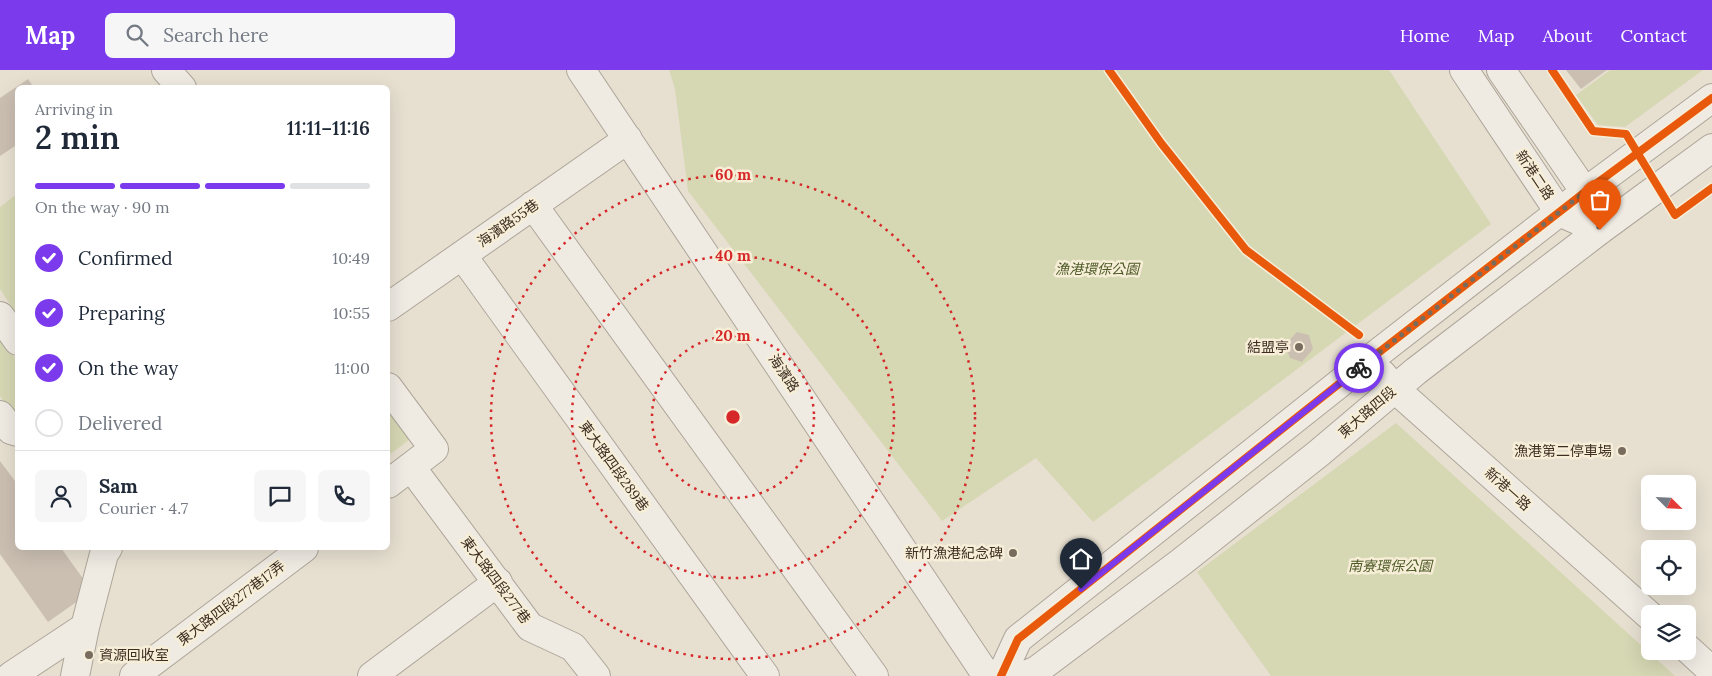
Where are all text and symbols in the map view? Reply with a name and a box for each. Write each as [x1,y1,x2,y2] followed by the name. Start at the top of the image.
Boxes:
[105,13,455,58] search box
[25,20,75,51] text: Map
[123,21,151,49] icon: search
[163,23,269,47] text: Search here
[1400,24,1450,47] text: Home
[1478,24,1514,47] text: Map
[1542,24,1592,47] text: About
[1620,24,1687,47] text: Contact
[35,99,113,119] text: Arriving in
[287,116,370,140] text: 11:11–11:16
[35,117,120,158] text: 2 min
[1512,147,1558,203] street label: 新港二路
[715,165,751,184] text: 60 m
[1579,179,1621,230] pin
[1586,186,1614,214] icon: bag
[474,195,542,251] street label: 海濱路55巷
[35,197,170,217] text: On the way · 90 m
[35,244,63,272] icon: check
[78,246,173,270] text: Confirmed
[715,246,751,265] text: 40 m
[332,248,370,268] text: 10:49
[1055,260,1141,278] park label: 漁港環保公園
[35,299,63,327] icon: check
[78,301,165,325] text: Preparing
[333,303,370,323] text: 10:55
[715,326,751,345] text: 20 m
[1247,338,1289,356] place label: 結盟亭
[1293,341,1305,353] marker: 結盟亭
[1334,343,1384,393] courier
[765,351,803,395] street label: 海濱路
[35,354,63,382] icon: check
[1345,354,1373,382] icon: bike
[78,356,178,380] text: On the way
[334,358,370,378] text: 11:00
[1335,382,1399,442] street label: 東大路四段
[724,408,742,426] centre of rings
[78,411,162,435] text: Delivered
[575,417,653,515] street label: 東大路四段289巷
[1514,442,1612,460] place label: 漁港第二停車場
[1616,445,1628,457] marker: 漁港第二停車場
[1481,464,1535,514] street label: 新港一路
[35,470,87,522] button: person
[254,470,306,522] button: chat
[318,470,370,522] button: phone
[99,474,138,498] text: Sam
[1641,475,1696,530] north arrow
[1641,475,1696,660] map controls
[99,498,188,518] text: Courier · 4.7
[457,533,535,627] street label: 東大路四段277巷
[1060,538,1102,589] pin
[1641,540,1696,595] button: locate
[905,544,1003,562] place label: 新竹漁港紀念碑
[1067,545,1095,573] icon: home
[1007,547,1019,559] marker: 新竹漁港紀念碑
[174,557,288,649] street label: 東大路四段277巷17弄
[1348,557,1434,575] park label: 南寮環保公園
[1641,605,1696,660] button: layers
[99,646,169,664] place label: 資源回收室
[83,649,95,661] marker: 資源回收室

